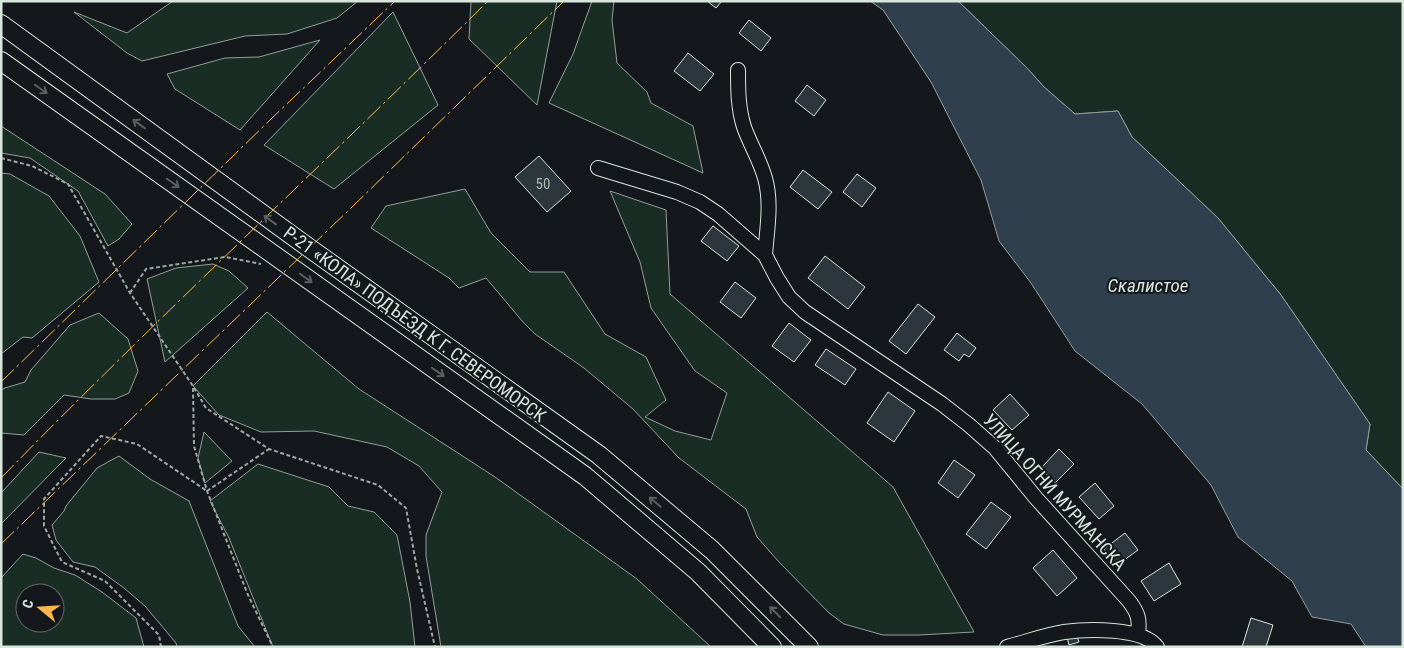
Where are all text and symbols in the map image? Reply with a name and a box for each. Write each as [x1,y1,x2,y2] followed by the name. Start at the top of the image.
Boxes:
[34,84,48,94] one-way arrow
[133,119,146,130] one-way arrow
[536,175,550,193] house number: 50
[166,178,180,188] one-way arrow
[263,215,277,225] one-way arrow
[280,222,550,426] street label: Р-21 «КОЛА» ПОДЪЕЗД К Г. СЕВЕРОМОРСК
[299,273,313,283] one-way arrow
[1108,274,1188,297] water label: Скалистое
[431,367,445,377] one-way arrow
[979,409,1131,575] street label: УЛИЦА ОГНИ МУРМАНСКА
[649,497,662,508] one-way arrow
[15,583,65,633] north arrow
[19,598,36,610] text: С
[769,606,781,618] one-way arrow

